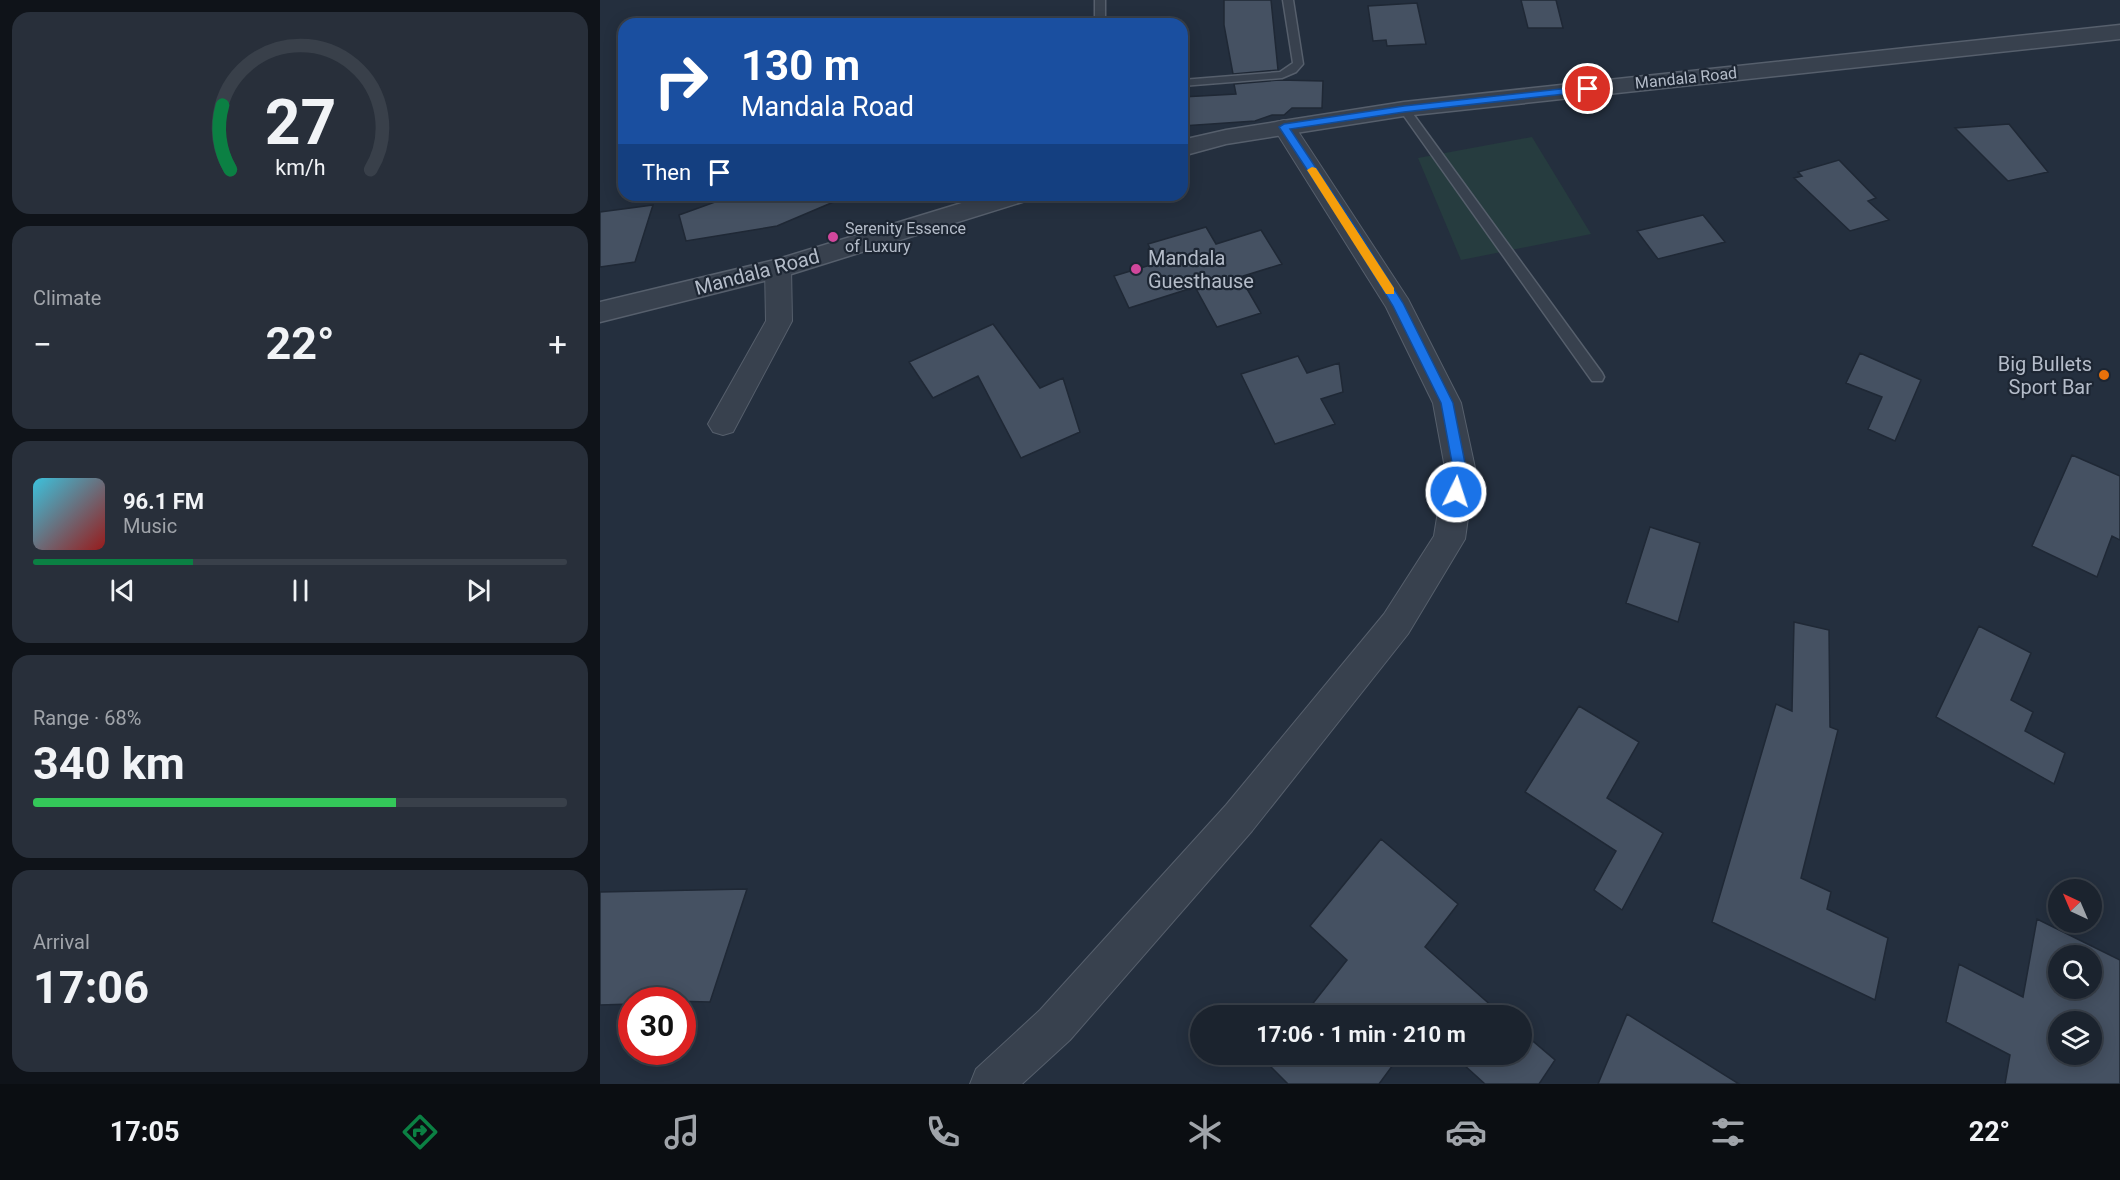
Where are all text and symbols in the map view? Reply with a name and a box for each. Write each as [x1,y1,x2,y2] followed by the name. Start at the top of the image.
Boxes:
[741,41,860,90] text: 130 m
[642,42,720,120] icon: right
[1562,63,1613,114] pin
[1634,63,1738,93] street label: Mandala Road
[1571,72,1604,105] icon: arrive
[264,86,336,159] text: 27
[741,91,914,123] text: Mandala Road
[275,156,325,181] text: km/h
[703,156,736,189] icon: arrive
[642,160,691,185] text: Then
[845,219,966,256] place label: Serenity Essence of Luxury
[826,230,840,244] marker: Serenity Essence of Luxury
[692,244,822,300] street label: Mandala Road
[1148,246,1254,293] place label: Mandala Guesthause
[1129,262,1143,276] marker: Mandala Guesthause
[33,286,101,310] text: Climate
[265,317,335,370] text: 22°
[33,325,52,364] text: −
[548,325,567,364] text: +
[1998,352,2092,399] place label: Big Bullets Sport Bar
[2097,368,2111,382] marker: Big Bullets Sport Bar
[1424,460,1488,524] position arrow
[123,489,204,514] text: 96.1 FM
[123,514,177,538] text: Music
[106,574,139,607] icon: previous
[284,574,317,607] icon: pause
[462,574,495,607] icon: next
[33,706,141,730] text: Range · 68%
[33,737,185,790] text: 340 km
[2048,879,2102,933] north arrow
[2048,879,2102,1065] map controls
[33,930,90,954] text: Arrival
[2048,945,2102,999] button: search
[33,961,149,1014] text: 17:06
[618,987,696,1065] speed limit sign: 30
[2048,1011,2102,1065] button: layers
[1256,1022,1466,1047] text: 17:06 · 1 min · 210 m
[399,1111,441,1153] icon: directions
[661,1111,703,1153] icon: music
[922,1111,964,1153] icon: phone
[1184,1111,1226,1153] icon: climate
[1445,1111,1487,1153] icon: car
[1707,1111,1749,1153] icon: filters
[110,1116,179,1148] text: 17:05
[1969,1116,2010,1148] text: 22°

